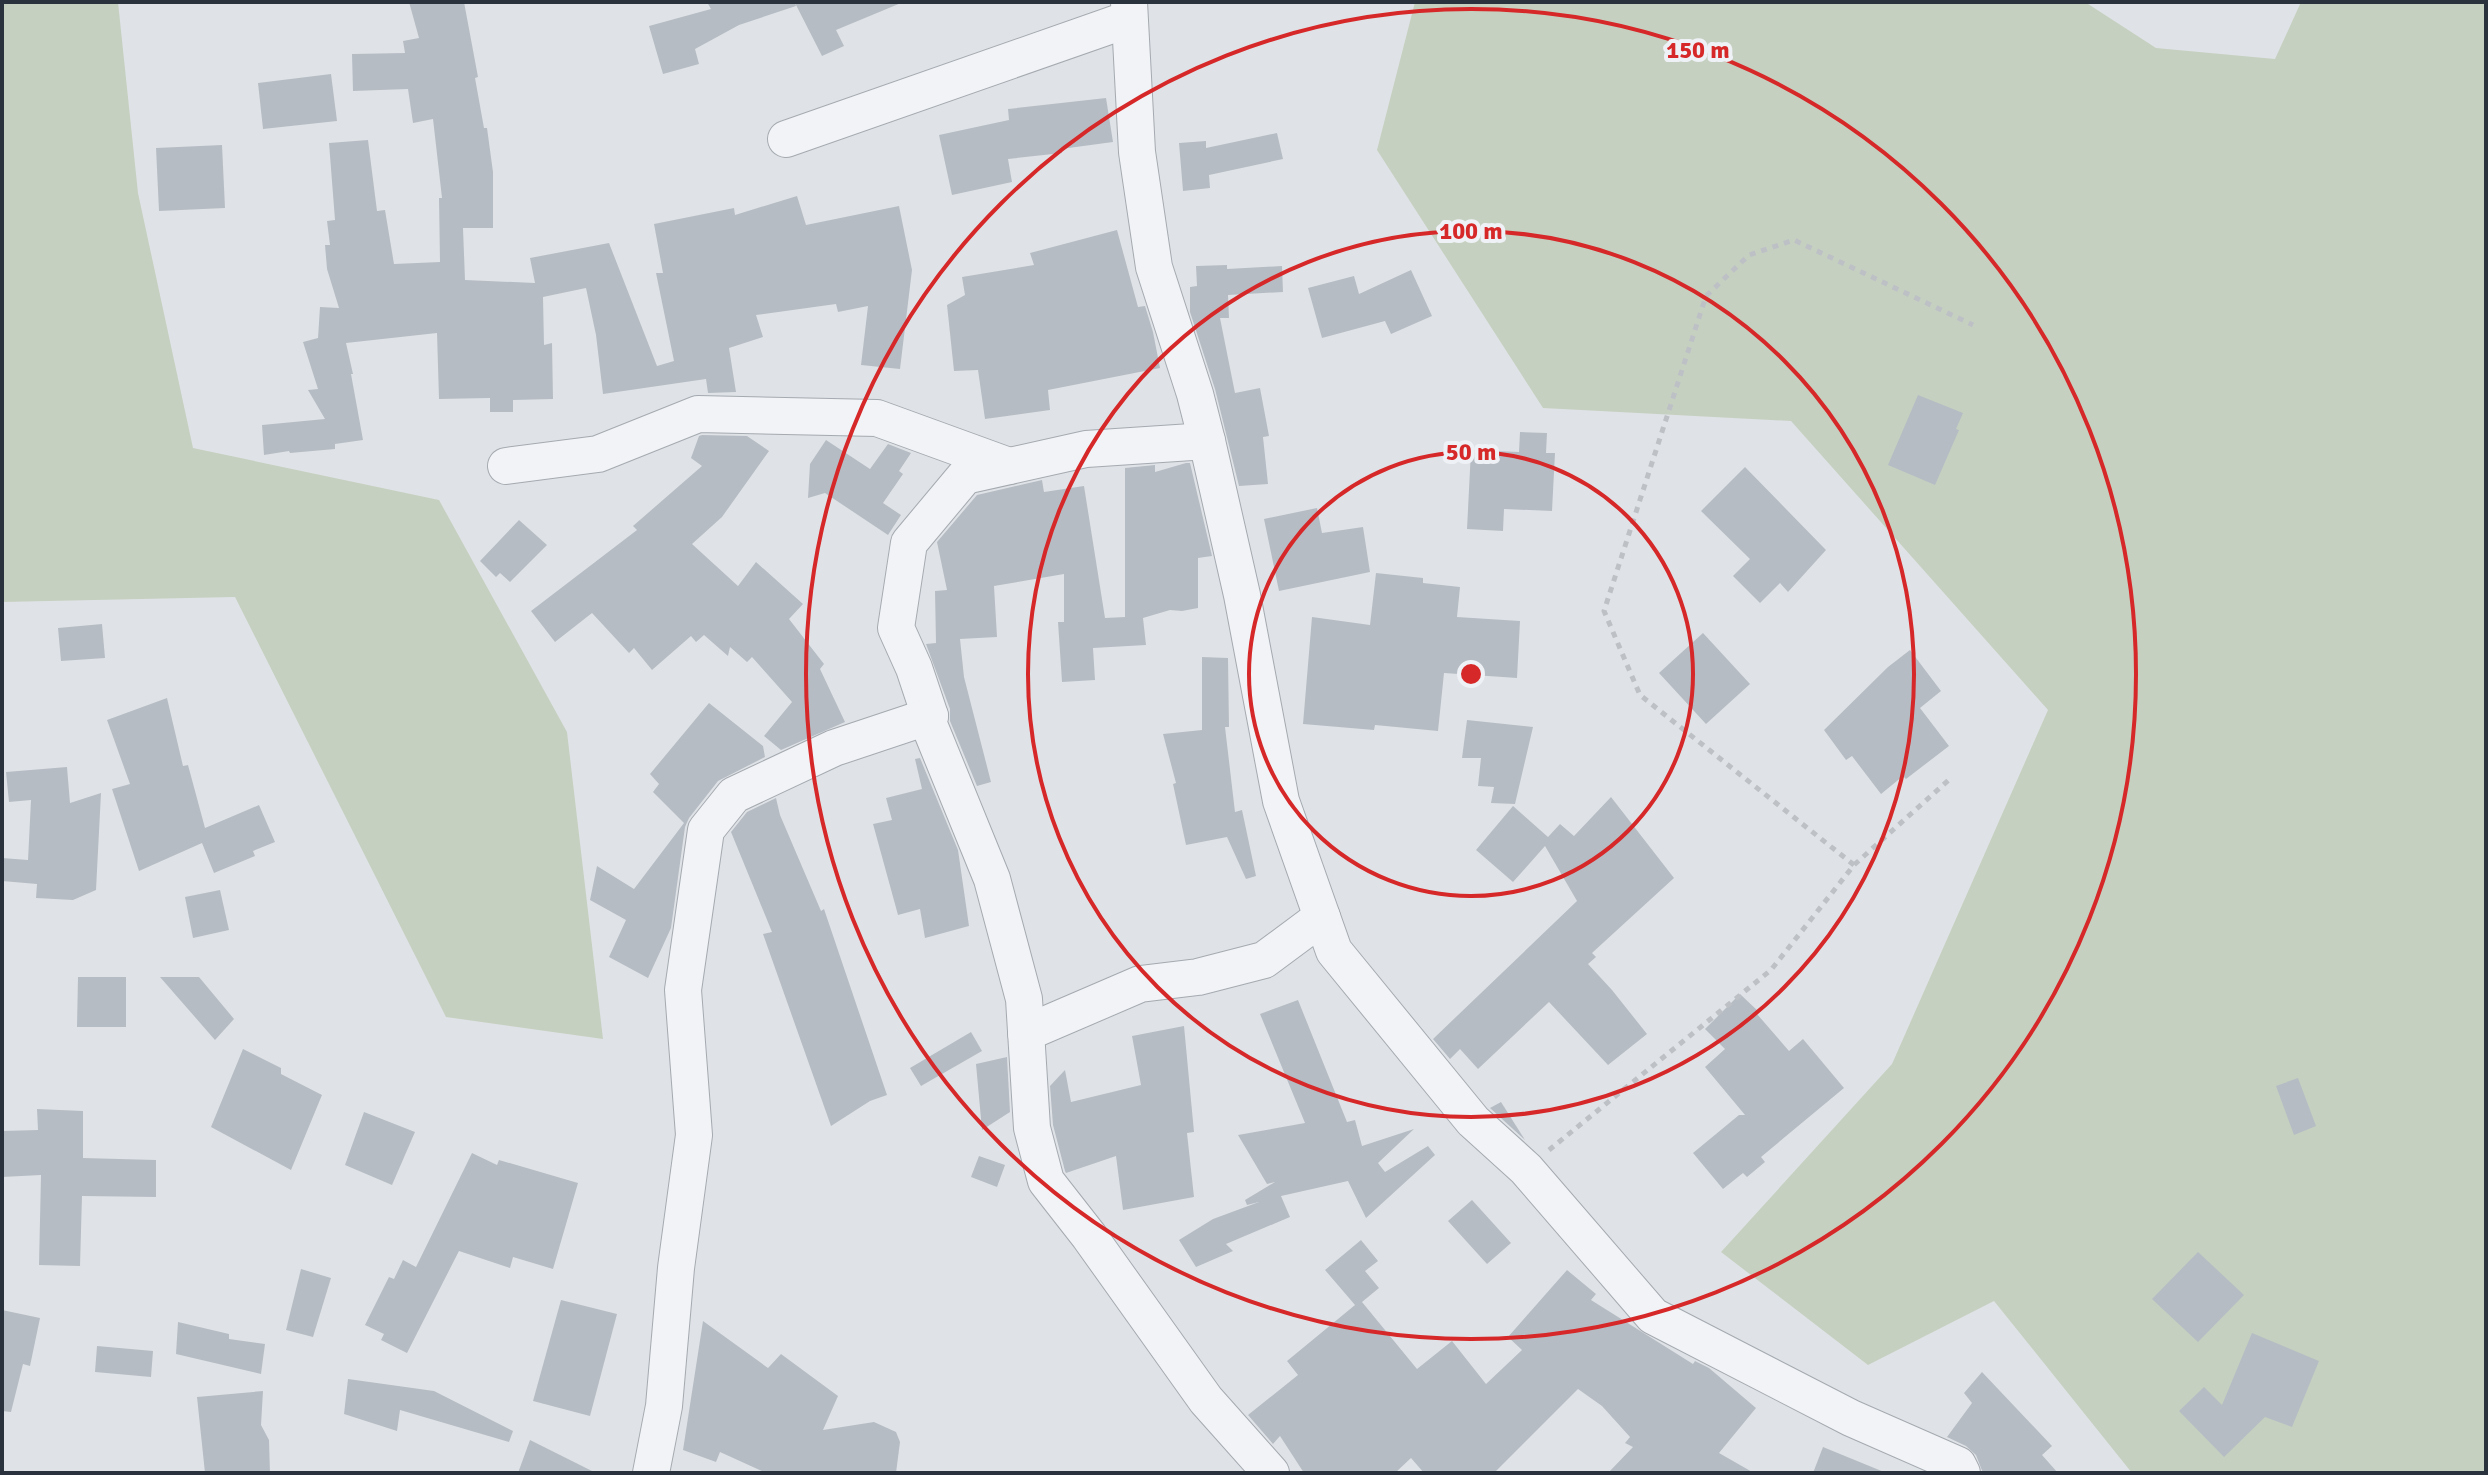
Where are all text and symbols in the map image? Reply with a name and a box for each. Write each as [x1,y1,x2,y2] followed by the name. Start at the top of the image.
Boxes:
[1666,35,1730,65] text: 150 m
[1439,216,1503,246] text: 100 m
[1446,437,1496,467] text: 50 m
[1457,660,1485,688] centre of rings

